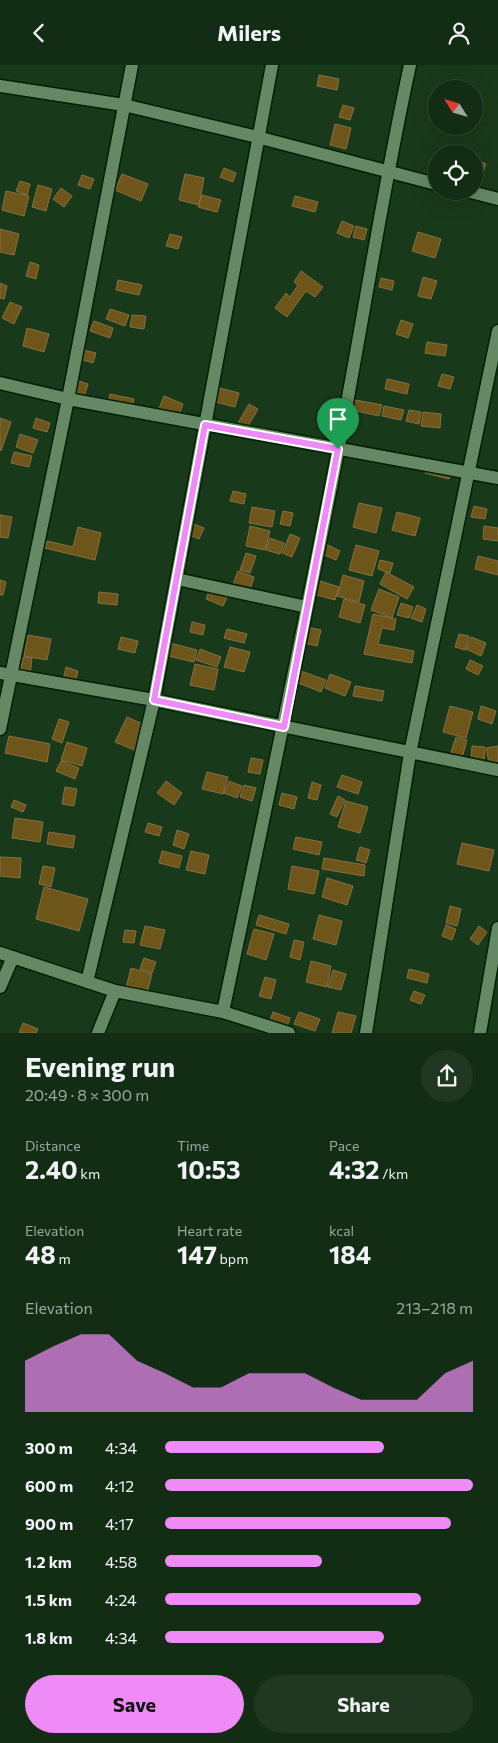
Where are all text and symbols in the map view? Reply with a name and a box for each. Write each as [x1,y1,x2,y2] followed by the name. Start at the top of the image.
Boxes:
[25,19,53,47] icon: back
[217,19,281,46] text: Milers
[445,19,473,47] icon: person
[428,80,482,135] north arrow
[428,80,483,200] map controls
[428,145,483,200] button: locate
[317,398,359,449] pin
[324,405,352,433] icon: arrive
[25,1049,175,1083] text: Evening run
[421,1050,473,1102] button: share
[25,1085,149,1104] text: 20:49 · 8 × 300 m
[25,1137,81,1154] text: Distance
[177,1137,209,1154] text: Time
[329,1137,359,1154] text: Pace
[25,1154,78,1184] text: 2.40
[177,1154,241,1184] text: 10:53
[329,1154,380,1184] text: 4:32
[78,1165,100,1182] text: km
[380,1165,408,1182] text: /km
[25,1222,84,1239] text: Elevation
[177,1222,242,1239] text: Heart rate
[329,1222,354,1239] text: kcal
[25,1239,56,1269] text: 48
[177,1239,217,1269] text: 147
[329,1239,371,1269] text: 184
[56,1250,71,1267] text: m
[217,1250,248,1267] text: bpm
[25,1298,93,1317] text: Elevation
[396,1298,473,1317] text: 213–218 m
[25,1438,73,1457] text: 300 m
[105,1438,137,1457] text: 4:34
[25,1476,73,1495] text: 600 m
[105,1476,134,1495] text: 4:12
[25,1514,73,1533] text: 900 m
[105,1514,134,1533] text: 4:17
[25,1552,72,1571] text: 1.2 km
[105,1552,137,1571] text: 4:58
[25,1590,72,1609] text: 1.5 km
[105,1590,137,1609] text: 4:24
[25,1628,72,1647] text: 1.8 km
[105,1628,137,1647] text: 4:34
[25,1675,244,1733] button: Save
[254,1675,473,1733] button: Share

